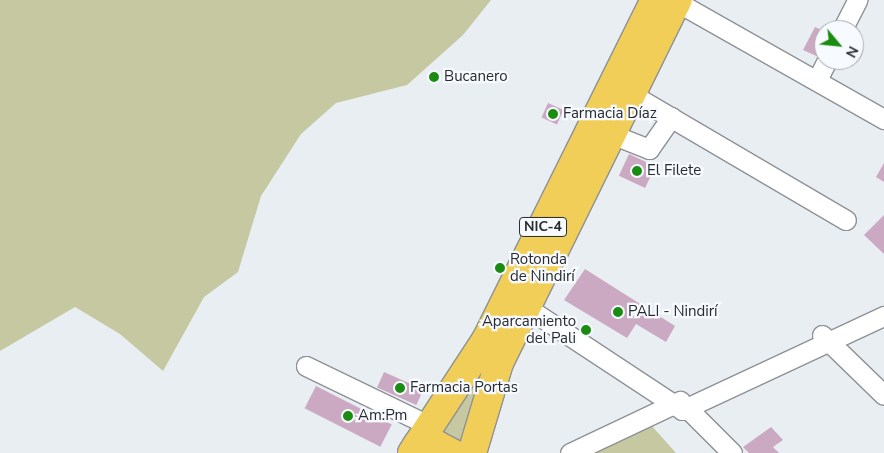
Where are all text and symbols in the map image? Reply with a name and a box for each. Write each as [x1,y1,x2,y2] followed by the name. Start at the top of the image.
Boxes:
[814,20,864,70] north arrow
[841,43,863,61] text: N
[444,68,508,86] place label: Bucanero
[428,71,440,83] marker: Bucanero
[563,105,657,123] place label: Farmacia Díaz
[547,108,559,120] marker: Farmacia Díaz
[647,162,701,180] place label: El Filete
[631,165,643,177] marker: El Filete
[518,216,568,238] road number: NIC-4
[510,250,575,285] place label: Rotonda de Nindirí
[494,262,506,274] marker: Rotonda de Nindirí
[628,303,718,321] place label: PALI - Nindirí
[612,306,624,318] marker: PALI - Nindirí
[482,312,576,347] place label: Aparcamiento del Pali
[580,324,592,336] marker: Aparcamiento del Pali
[410,379,518,397] place label: Farmacia Portas
[394,382,406,394] marker: Farmacia Portas
[358,407,407,425] place label: Am:Pm
[342,410,354,422] marker: Am:Pm

